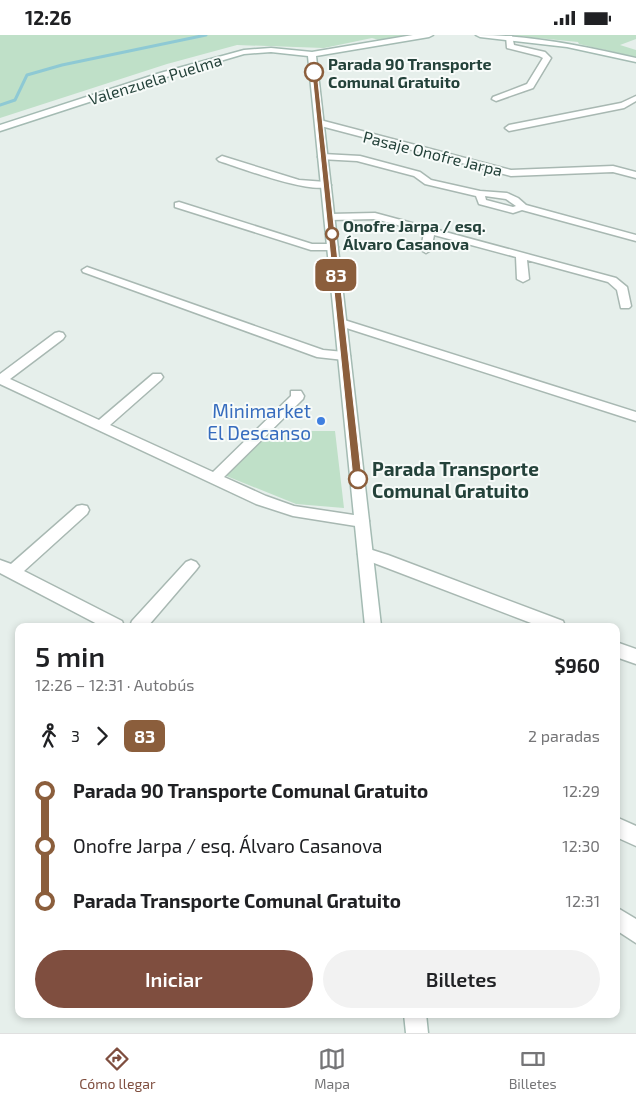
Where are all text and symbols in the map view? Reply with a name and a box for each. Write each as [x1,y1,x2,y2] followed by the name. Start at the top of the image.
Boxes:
[25,6,71,29] text: 12:26
[86,50,224,108] street label: Valenzuela Puelma
[328,54,492,91] place label: Parada 90 Transporte Comunal Gratuito
[304,62,324,82] marker: Parada 90 Transporte Comunal Gratuito
[361,126,505,181] street label: Pasaje Onofre Jarpa
[343,216,486,253] place label: Onofre Jarpa / esq. Álvaro Casanova
[325,227,339,241] marker: Onofre Jarpa / esq. Álvaro Casanova
[314,259,358,291] line badge: 83
[325,264,347,286] text: 83
[207,399,311,444] place label: Minimarket El Descanso
[315,415,327,427] marker: Minimarket El Descanso
[372,457,539,502] place label: Parada Transporte Comunal Gratuito
[348,469,368,489] marker: Parada Transporte Comunal Gratuito
[35,639,105,673] text: 5 min
[555,654,600,677] text: $960
[35,675,194,694] text: 12:26 – 12:31 · Autobús
[35,722,63,750] icon: walk
[88,722,116,750] icon: forward
[134,725,155,747] text: 83
[71,726,80,745] text: 3
[528,726,600,745] text: 2 paradas
[73,779,428,802] text: Parada 90 Transporte Comunal Gratuito
[563,781,600,800] text: 12:29
[73,834,383,857] text: Onofre Jarpa / esq. Álvaro Casanova
[562,836,600,855] text: 12:30
[73,889,401,912] text: Parada Transporte Comunal Gratuito
[566,891,600,910] text: 12:31
[35,950,313,1008] button: Iniciar
[323,950,600,1008] button: Billetes
[79,1045,156,1092] tab: Cómo llegar
[314,1045,350,1092] tab: Mapa
[509,1045,557,1092] tab: Billetes

